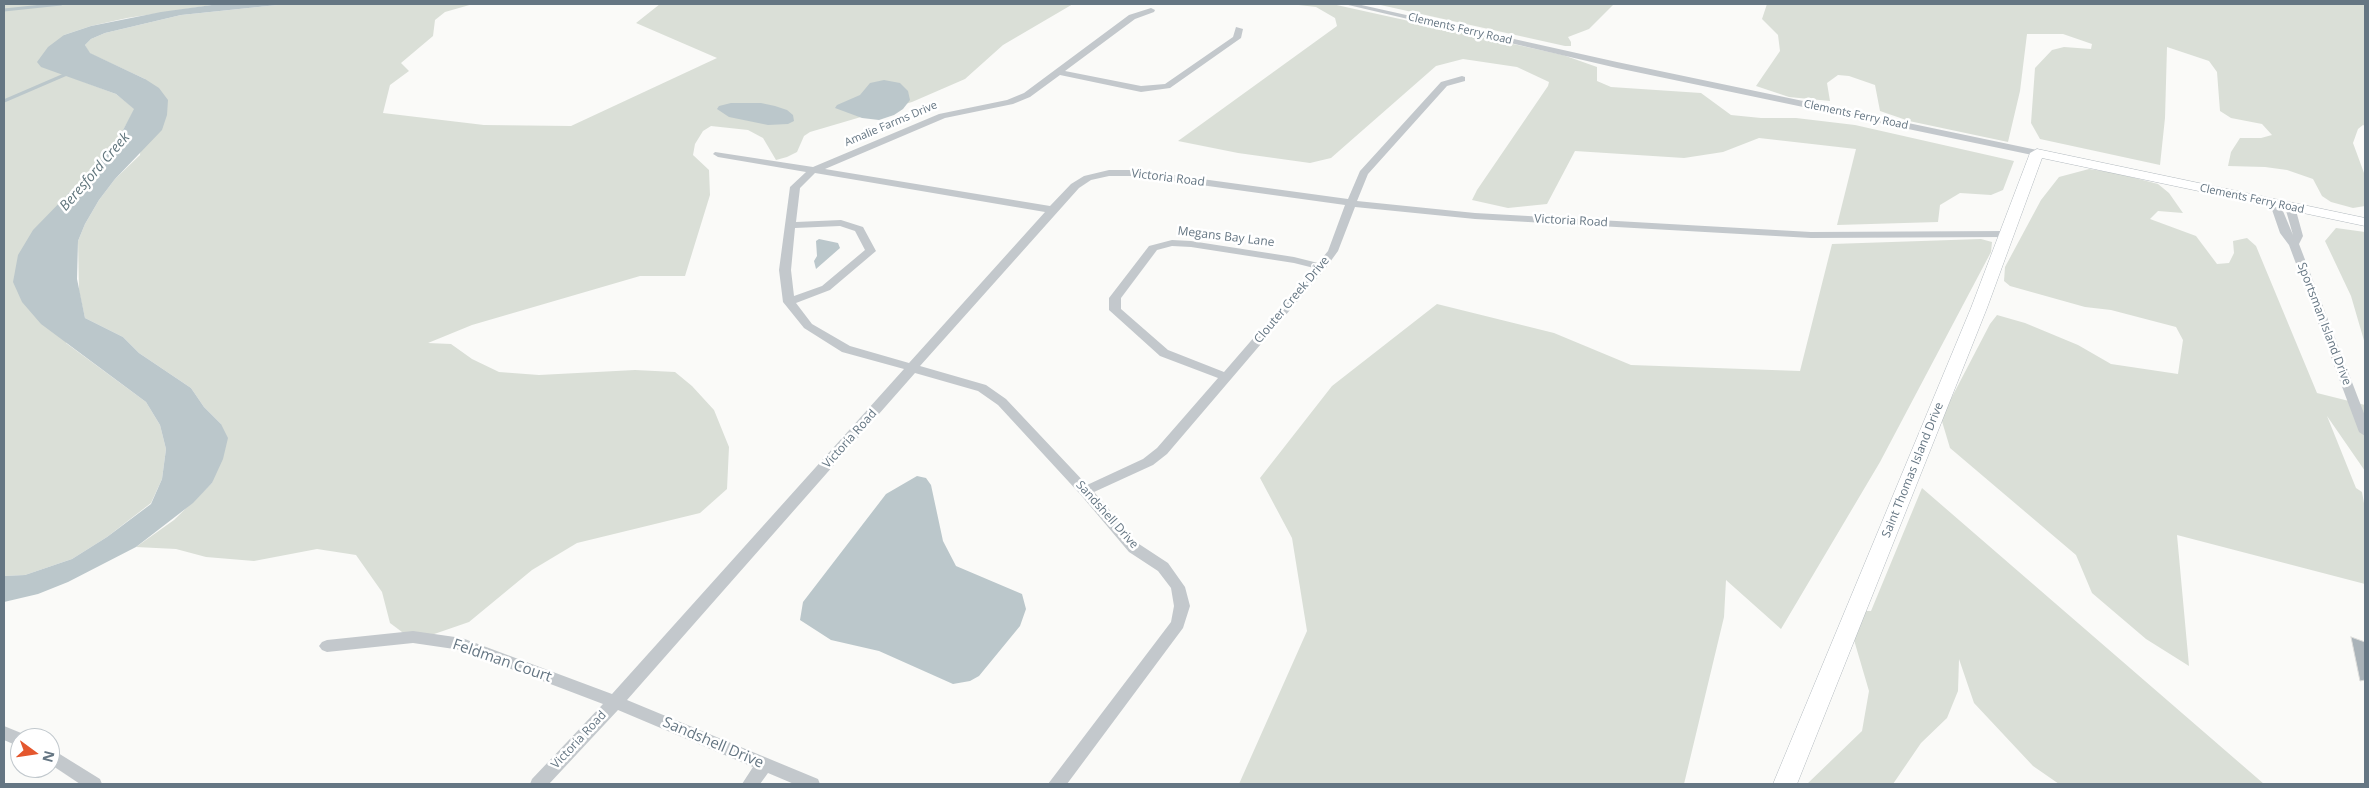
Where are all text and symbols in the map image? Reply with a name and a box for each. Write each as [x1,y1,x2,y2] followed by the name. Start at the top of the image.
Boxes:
[1407,11,1513,47] street label: Clements Ferry Road
[1803,97,1909,133] street label: Clements Ferry Road
[843,99,939,149] street label: Amalie Farms Drive
[57,130,133,214] water label: Beresford Creek
[1131,166,1205,190] street label: Victoria Road
[2199,181,2305,217] street label: Clements Ferry Road
[1534,212,1608,230] street label: Victoria Road
[1177,224,1275,250] street label: Megans Bay Lane
[1251,254,1333,346] street label: Clouter Creek Drive
[2294,261,2354,387] street label: Sportsman Island Drive
[1879,400,1947,540] street label: Saint Thomas Island Drive
[820,407,880,471] street label: Victoria Road
[1073,478,1141,552] street label: Sandshell Drive
[450,636,554,686] street label: Feldman Court
[549,708,609,772] street label: Victoria Road
[660,714,766,772] street label: Sandshell Drive
[10,728,60,778] north arrow
[38,749,60,764] text: N

